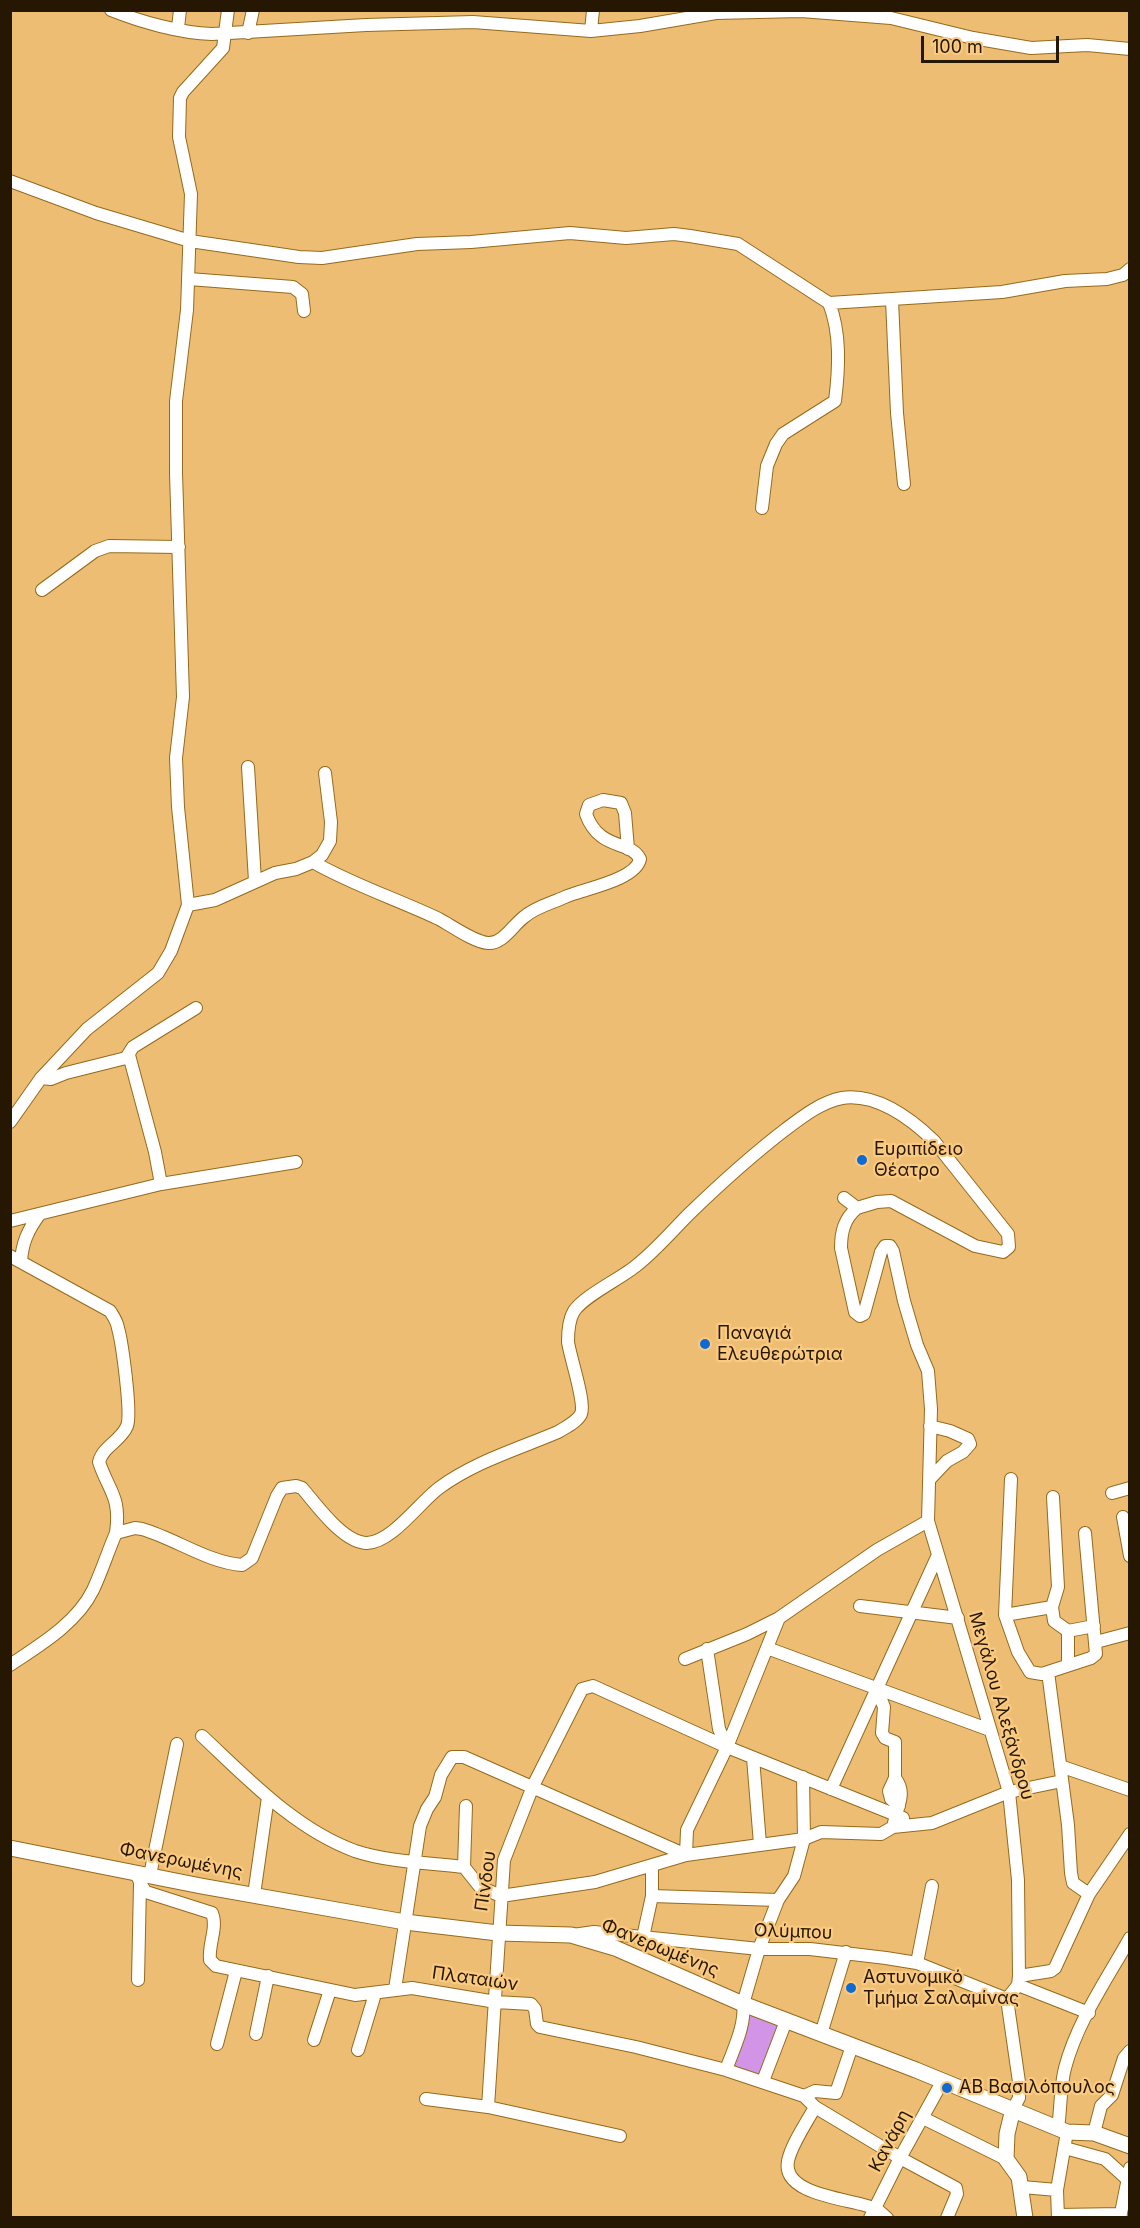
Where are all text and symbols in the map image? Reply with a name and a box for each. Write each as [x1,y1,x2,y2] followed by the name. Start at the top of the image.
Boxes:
[924,24,1062,62] scale bar
[932,36,983,57] text: 100 m
[874,1139,963,1182] place label: Ευριπίδειο Θέατρο
[855,1153,869,1167] marker: Ευριπίδειο Θέατρο
[717,1323,843,1366] place label: Παναγιά Ελευθερώτρια
[698,1337,712,1351] marker: Παναγιά Ελευθερώτρια
[964,1609,1038,1803] street label: Μεγάλου Αλεξάνδρου
[117,1838,245,1884] street label: Φανερωμένης
[471,1849,501,1913] street label: Πίνδου
[598,1915,722,1981] street label: Φανερωμένης
[753,1920,833,1944] street label: Ολύμπου
[430,1962,520,1996] street label: Πλαταιών
[863,1967,1019,2010] place label: Αστυνομικό Τμήμα Σαλαμίνας
[844,1981,858,1995] marker: Αστυνομικό Τμήμα Σαλαμίνας
[959,2077,1115,2099] place label: ΑΒ Βασιλόπουλος
[940,2081,954,2095] marker: ΑΒ Βασιλόπουλος
[865,2106,915,2176] street label: Κανάρη

